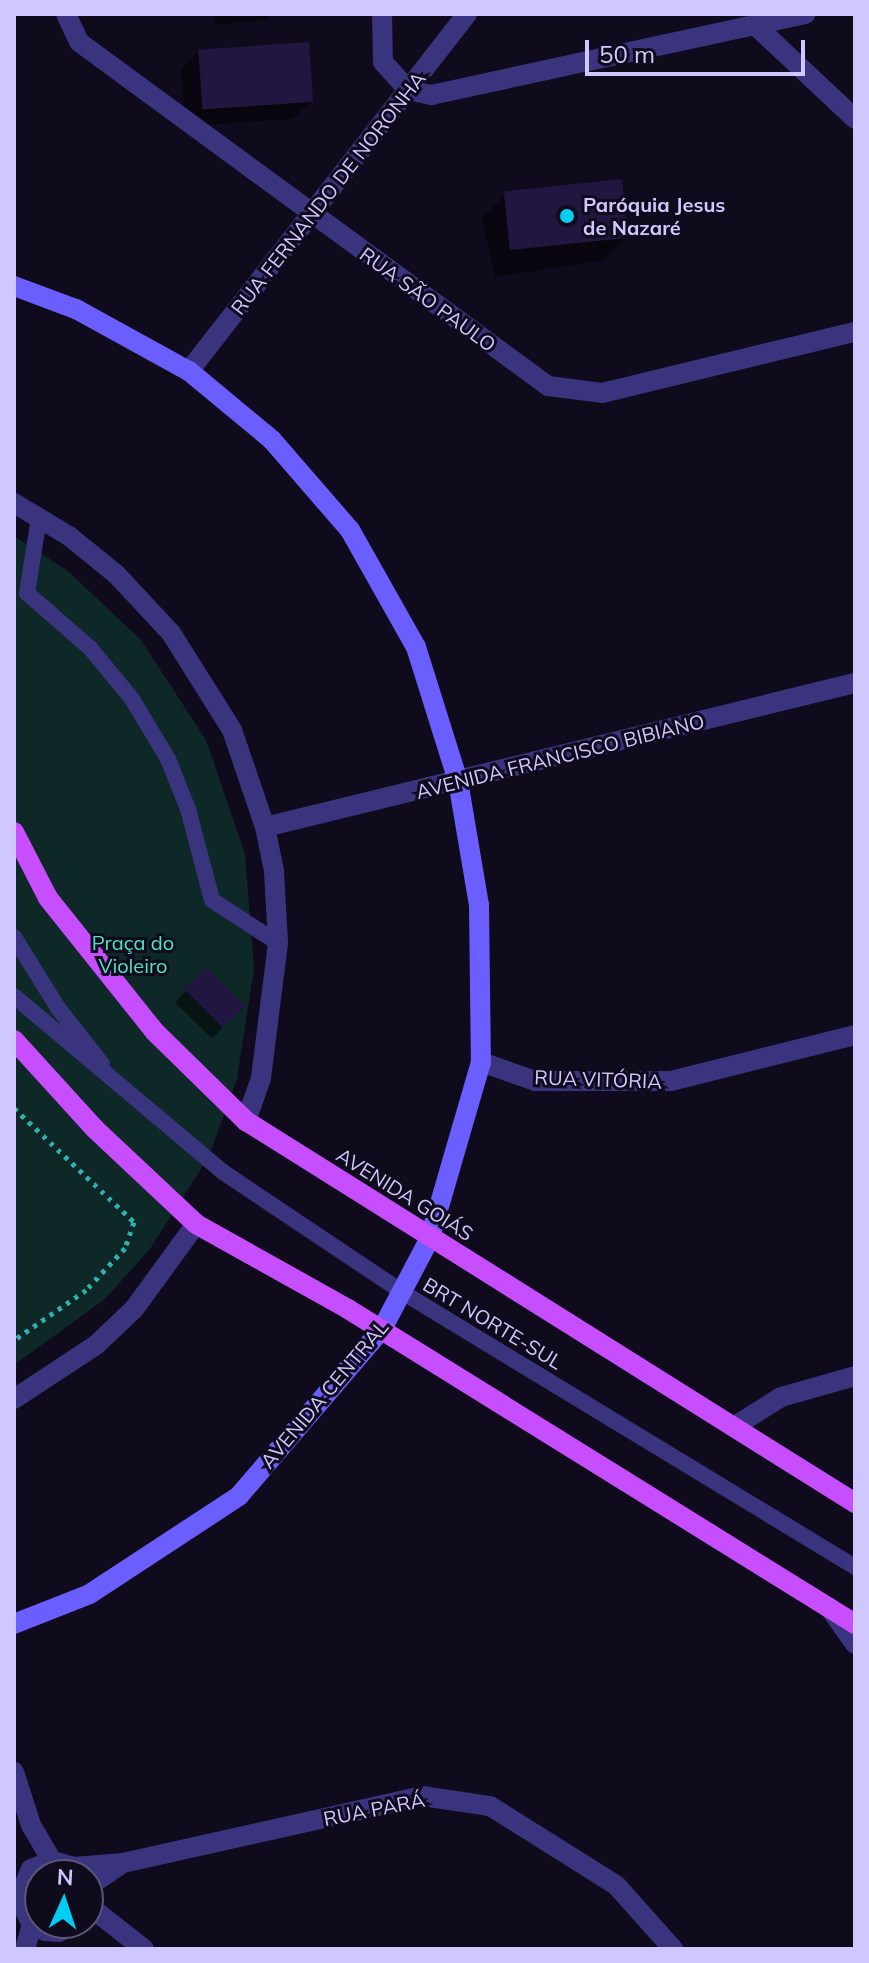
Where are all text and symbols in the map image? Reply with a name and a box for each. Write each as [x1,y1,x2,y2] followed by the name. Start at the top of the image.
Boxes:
[589,24,809,74] scale bar
[599,39,655,69] text: 50 m
[226,67,430,319] street label: RUA FERNANDO DE NORONHA
[583,192,725,239] place label: Paróquia Jesus de Nazaré
[558,207,576,225] marker: Paróquia Jesus de Nazaré
[355,242,501,356] street label: RUA SÃO PAULO
[413,709,707,803] street label: AVENIDA FRANCISCO BIBIANO
[92,931,174,978] park label: Praça do Violeiro
[534,1065,662,1093] street label: RUA VITÓRIA
[332,1142,478,1246] street label: AVENIDA GOIÁS
[419,1272,567,1374] street label: BRT NORTE-SUL
[255,1315,393,1473] street label: AVENIDA CENTRAL
[321,1787,427,1831] street label: RUA PARÁ
[24,1859,104,1939] north arrow
[56,1863,74,1891] text: N

